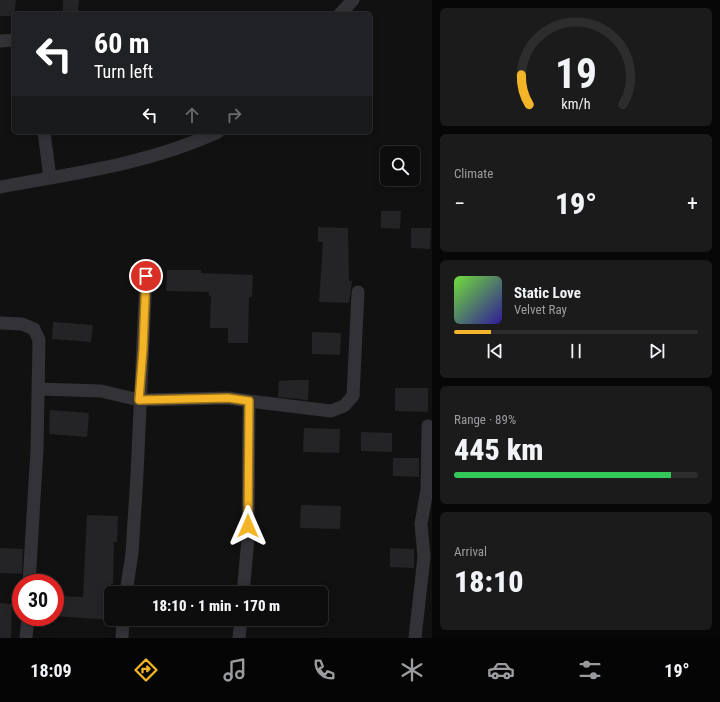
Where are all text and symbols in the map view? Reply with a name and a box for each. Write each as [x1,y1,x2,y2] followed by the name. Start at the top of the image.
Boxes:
[94,27,150,60] text: 60 m
[28,28,80,80] icon: left
[555,49,597,98] text: 19
[94,61,153,82] text: Turn left
[561,96,591,112] text: km/h
[139,104,161,126] icon: left
[181,104,203,126] icon: ahead
[223,104,245,126] icon: right
[380,146,420,186] map controls
[380,146,420,186] button: search
[454,166,493,181] text: Climate
[555,186,597,221] text: 19°
[454,191,465,216] text: −
[687,191,698,216] text: +
[129,259,163,293] pin
[135,265,157,287] icon: arrive
[514,284,581,302] text: Static Love
[514,302,567,317] text: Velvet Ray
[484,340,506,362] icon: previous
[565,340,587,362] icon: pause
[646,340,668,362] icon: next
[454,412,516,427] text: Range · 89%
[454,432,543,467] text: 445 km
[227,505,269,547] position arrow
[454,544,487,559] text: Arrival
[454,564,523,599] text: 18:10
[12,574,64,626] speed limit sign: 30
[152,597,280,615] text: 18:10 · 1 min · 170 m
[132,656,160,684] icon: directions
[221,656,249,684] icon: music
[310,656,338,684] icon: phone
[398,656,426,684] icon: climate
[487,656,515,684] icon: car
[576,656,604,684] icon: filters
[30,660,72,681] text: 18:09
[664,660,690,681] text: 19°

